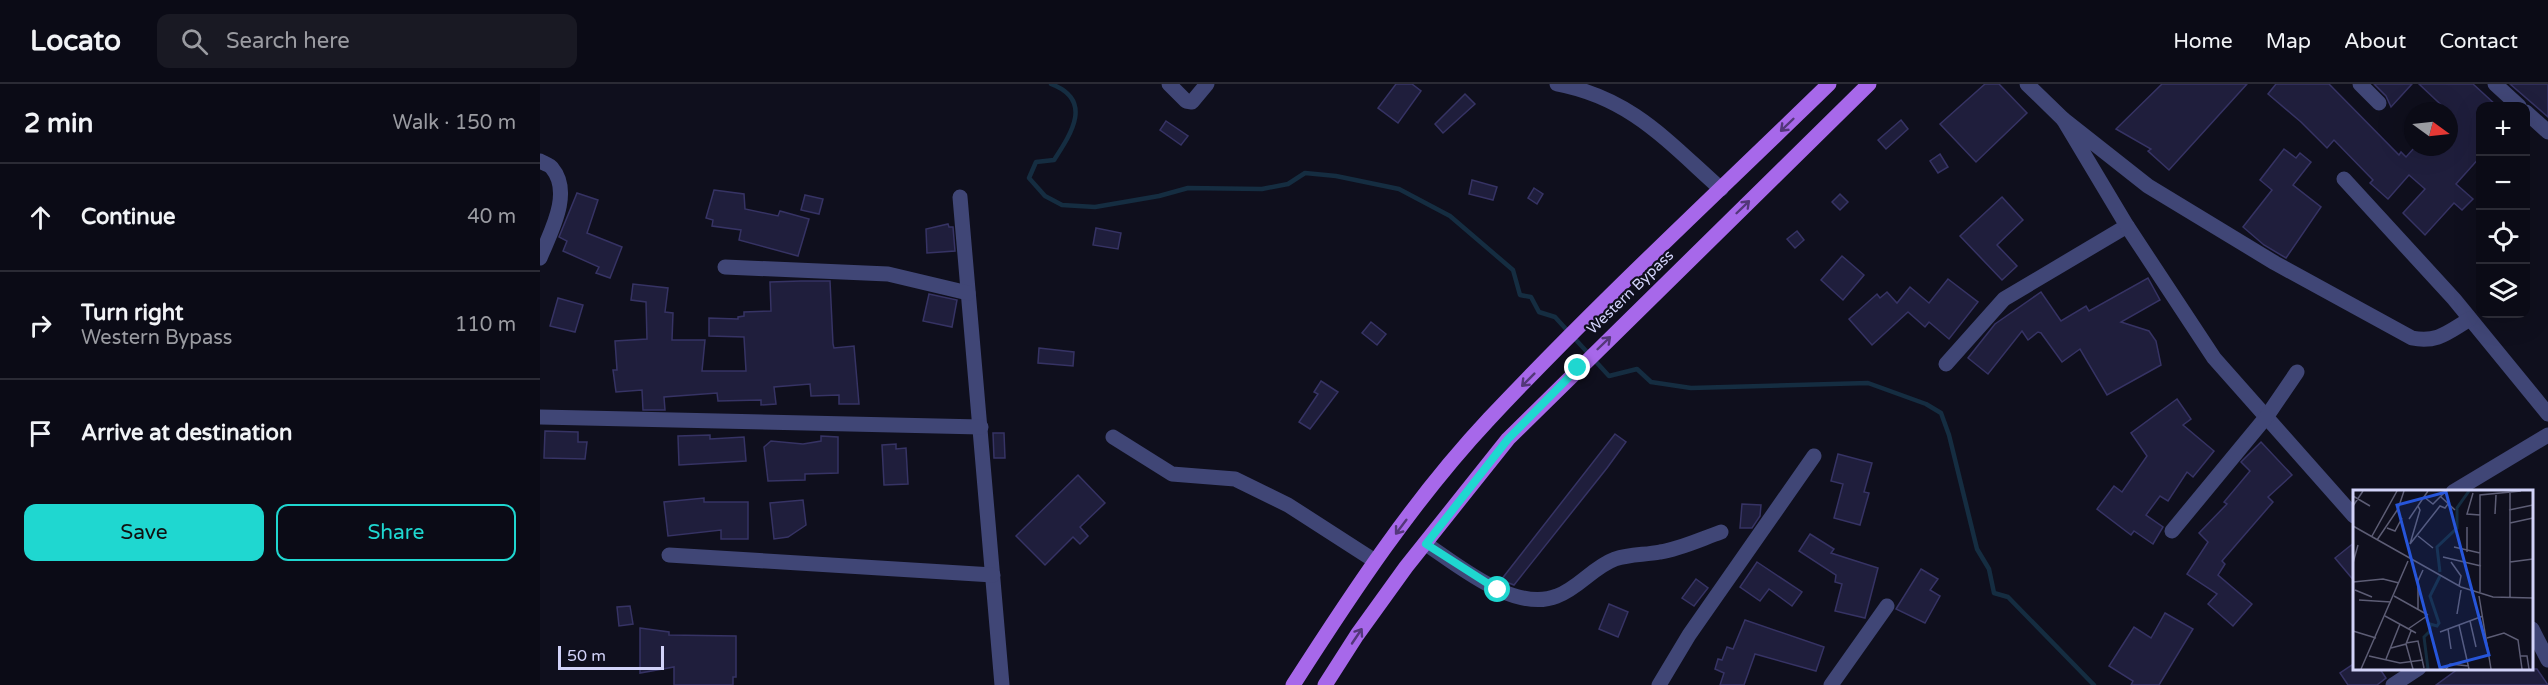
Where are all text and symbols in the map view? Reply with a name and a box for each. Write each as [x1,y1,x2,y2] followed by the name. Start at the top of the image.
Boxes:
[157,14,577,68] search box
[30,24,121,58] text: Locato
[178,25,211,58] icon: search
[226,28,350,54] text: Search here
[2173,29,2233,54] text: Home
[2266,29,2311,54] text: Map
[2344,29,2406,54] text: About
[2439,29,2518,54] text: Contact
[2404,102,2458,156] north arrow
[2476,102,2530,318] map controls
[2476,102,2530,156] button: +
[24,108,93,139] text: 2 min
[393,111,516,135] text: Walk · 150 m
[1779,118,1794,132] one-way arrow
[2476,156,2530,210] button: −
[1736,200,1751,214] one-way arrow
[24,201,57,234] icon: ahead
[81,204,176,230] text: Continue
[467,205,516,229] text: 40 m
[2476,210,2530,264] button: locate
[1583,246,1677,338] street label: Western Bypass
[2476,264,2530,318] button: layers
[81,300,183,326] text: Turn right
[24,309,57,342] icon: right
[455,313,516,337] text: 110 m
[81,326,232,350] text: Western Bypass
[1596,336,1611,350] one-way arrow
[1564,354,1590,380] route end
[1521,372,1536,387] one-way arrow
[24,417,57,450] icon: arrive
[81,420,292,446] text: Arrive at destination
[2353,490,2533,670] inset map
[24,504,264,561] button: Save
[276,504,516,561] button: Share
[1395,519,1407,535] one-way arrow
[1484,576,1510,602] route start
[1351,628,1363,645] one-way arrow
[558,643,664,670] scale bar
[567,646,606,666] text: 50 m

